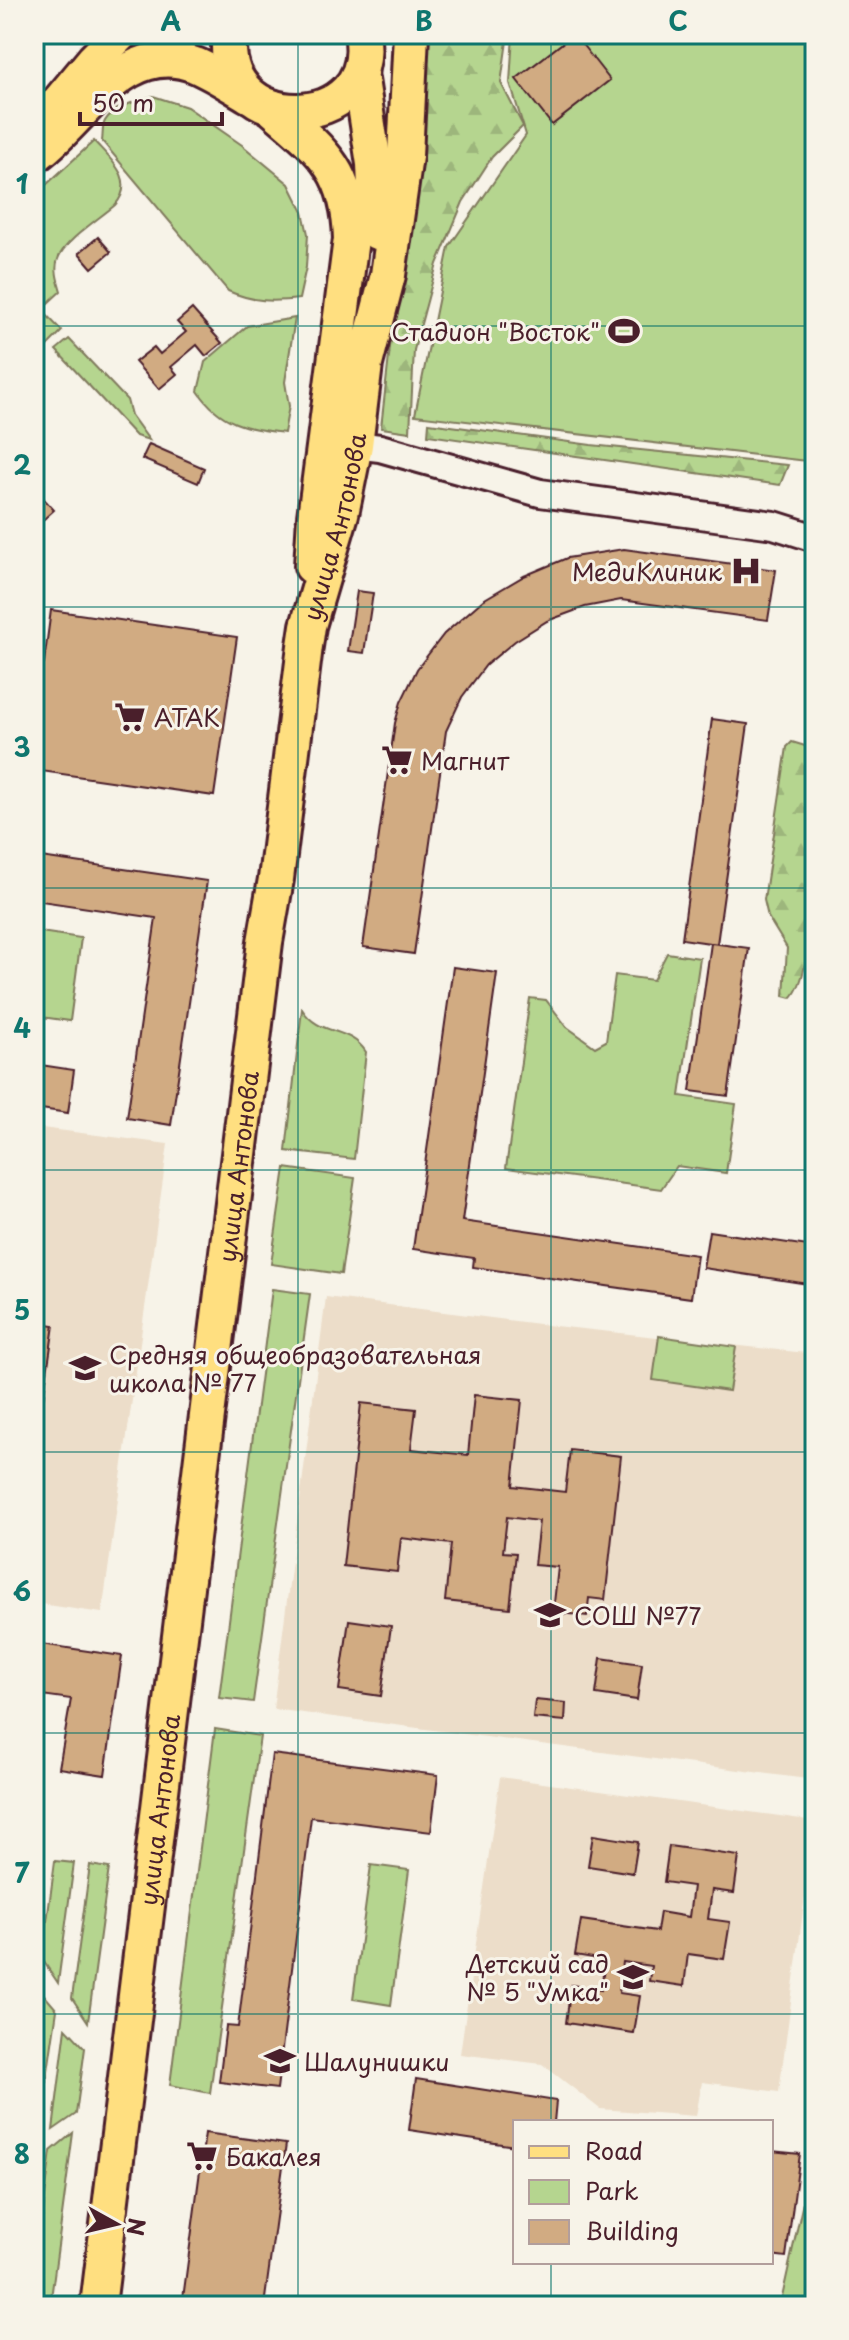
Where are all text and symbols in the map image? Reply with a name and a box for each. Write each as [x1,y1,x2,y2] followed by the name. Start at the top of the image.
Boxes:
[161,1,181,40] text: A
[415,1,433,40] text: B
[668,1,688,40] text: C
[80,76,222,126] scale bar
[92,84,154,120] text: 50 m
[16,164,28,203] text: 1
[391,313,600,349] place label: Стадион "Восток"
[607,314,641,348] sports icon: Стадион "Восток"
[293,431,374,625] street label: улица Антонова
[13,445,31,484] text: 2
[572,553,723,589] place label: МедиКлиник
[729,554,763,588] hospital icon: МедиКлиник
[154,699,220,735] place label: АТАК
[113,700,147,734] supermarket icon: АТАК
[13,727,31,766] text: 3
[421,742,510,778] place label: Магнит
[380,743,414,777] supermarket icon: Магнит
[13,1008,31,1047] text: 4
[208,1069,267,1264] street label: улица Антонова
[14,1290,30,1329] text: 5
[109,1336,482,1400] place label: Средняя общеобразовательная школа № 77
[68,1351,102,1385] school or university icon: Средняя общеобразовательная школа № 77
[13,1571,31,1610] text: 6
[574,1597,701,1633] place label: СОШ №77
[533,1598,567,1632] school or university icon: СОШ №77
[129,1712,188,1907] street label: улица Антонова
[15,1853,30,1892] text: 7
[465,1945,609,2009] place label: Детский сад № 5 "Умка"
[616,1960,650,1994] school or university icon: Детский сад № 5 "Умка"
[304,2043,450,2079] place label: Шалунишки
[263,2044,297,2078] school or university icon: Шалунишки
[513,2120,773,2264] legend
[585,2132,643,2168] text: Road
[14,2134,30,2173] text: 8
[226,2138,322,2174] place label: Бакалея
[185,2139,219,2173] supermarket icon: Бакалея
[585,2172,639,2208] text: Park
[76,2184,156,2264] north arrow
[585,2212,679,2248] text: Building
[120,2216,155,2238] text: N

